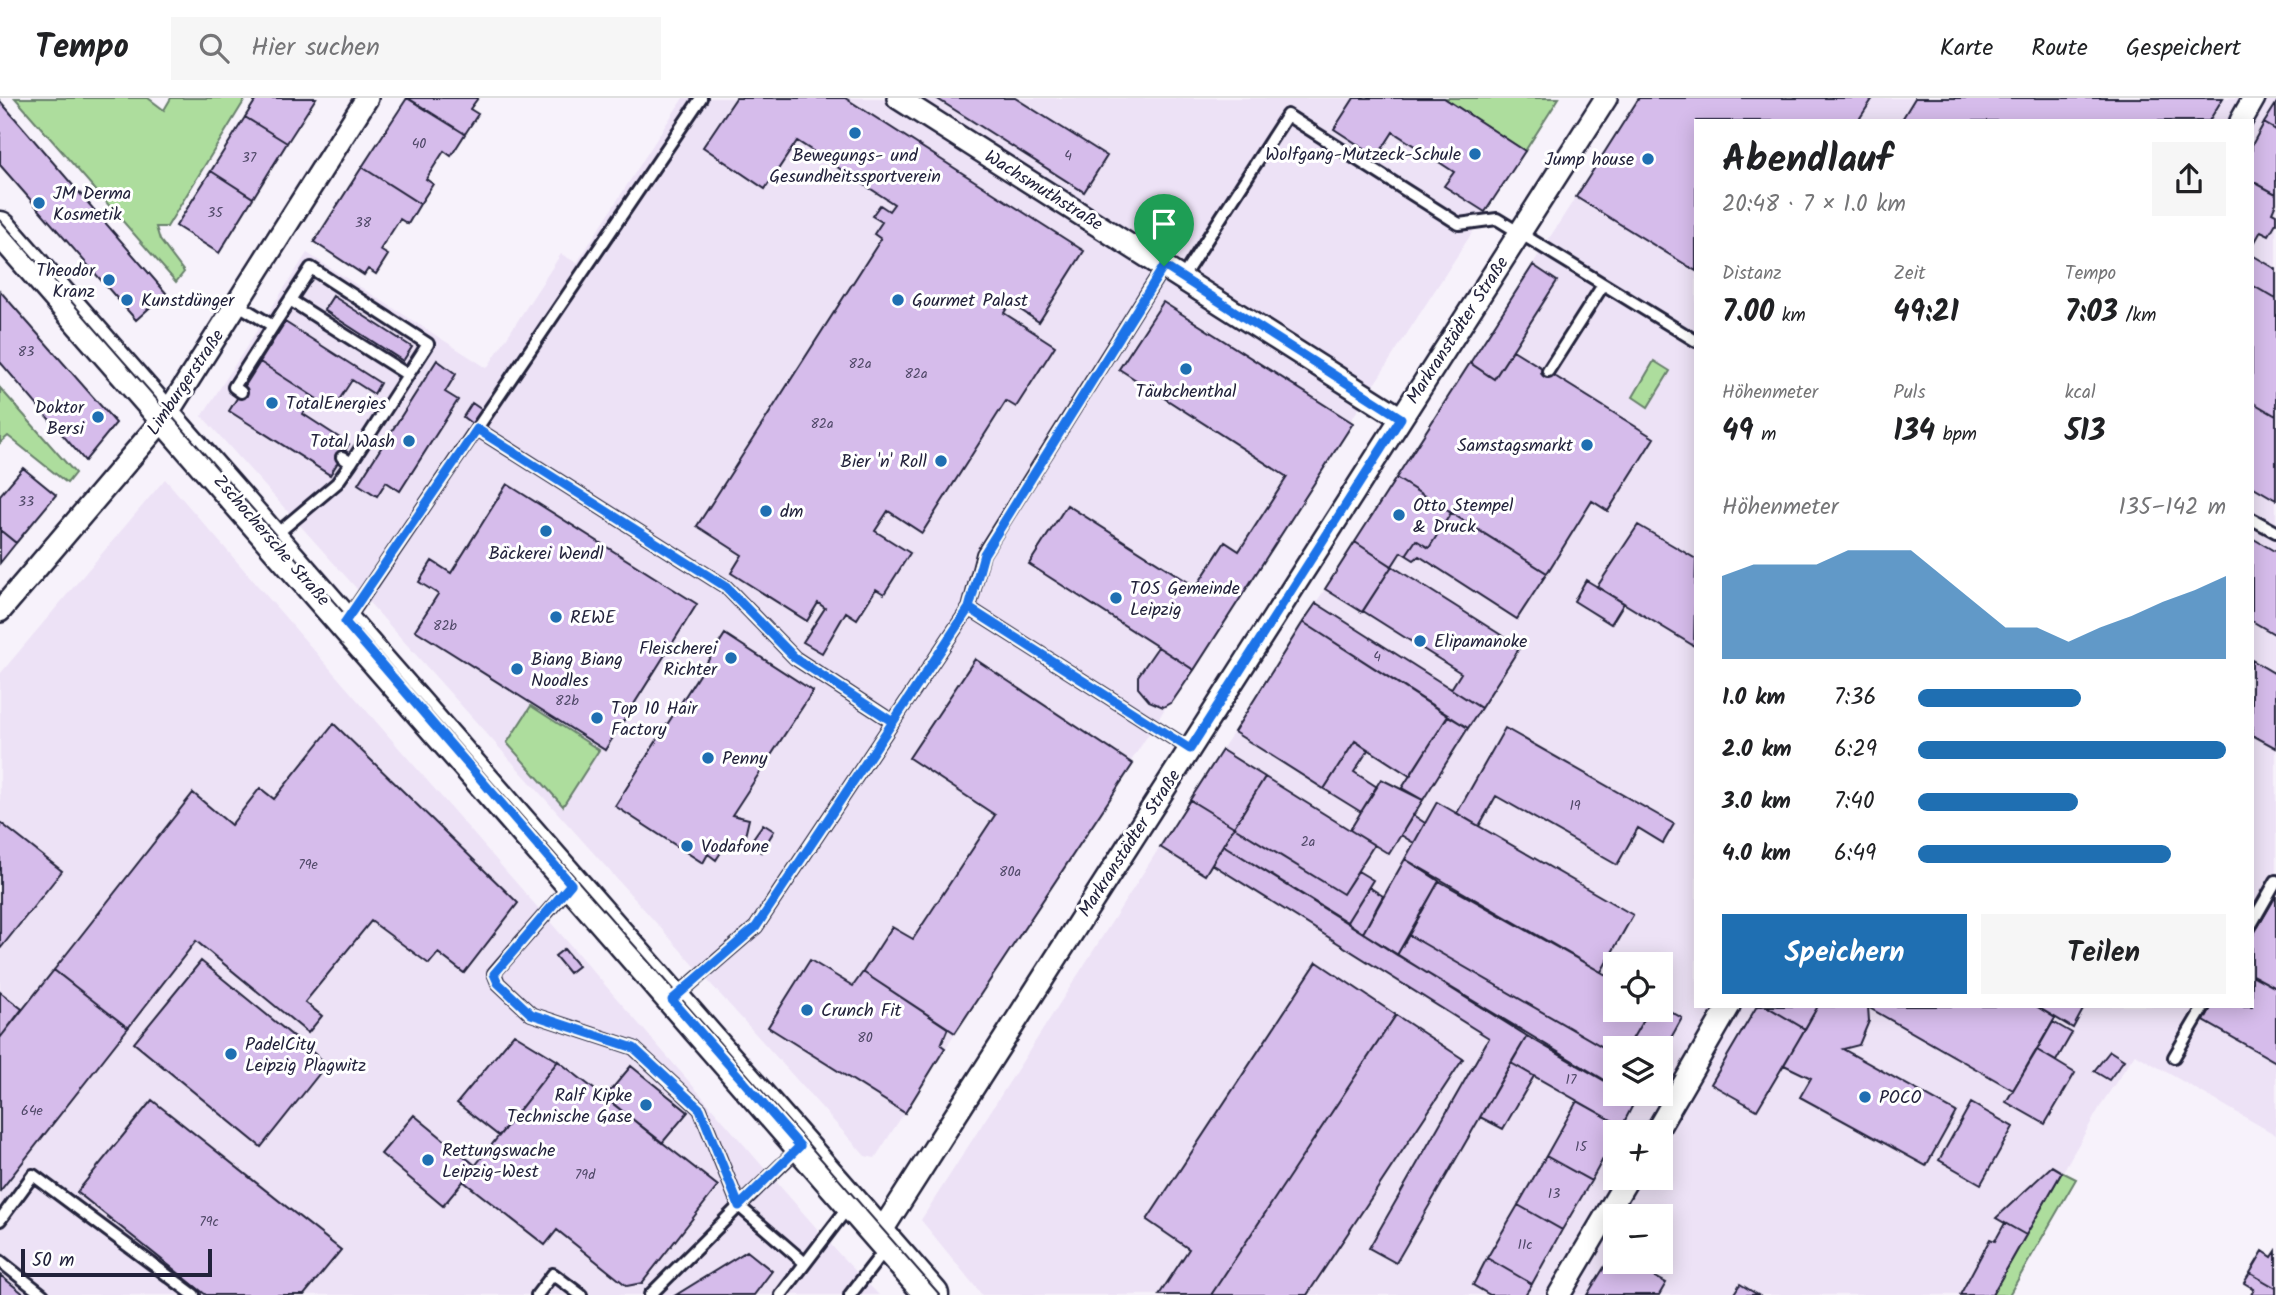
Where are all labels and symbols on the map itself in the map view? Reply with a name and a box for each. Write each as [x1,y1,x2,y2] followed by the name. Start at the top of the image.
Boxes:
[847,125,863,141] marker: Bewegungs- und Gesundheitssportverein
[412,133,426,155] house number: 40
[1265,141,1461,170] place label: Wolfgang-Mutzeck-Schule
[769,142,941,192] place label: Bewegungs- und Gesundheitssportverein
[978,143,1108,239] street label: Wachsmuthstraße
[1064,145,1072,167] house number: 4
[1467,146,1483,162] marker: Wolfgang-Mutzeck-Schule
[1545,146,1634,175] place label: Jump house
[242,147,257,169] house number: 37
[1640,151,1656,167] marker: Jump house
[53,180,131,230] place label: JM Derma Kosmetik
[1134,194,1194,266] pin
[31,195,47,211] marker: JM Derma Kosmetik
[207,202,224,224] house number: 35
[355,212,372,234] house number: 38
[1400,251,1517,410] street label: Markranstädter Straße
[36,257,96,307] place label: Theodor Kranz
[101,272,117,288] marker: Theodor Kranz
[141,287,235,316] place label: Kunstdünger
[912,287,1029,316] place label: Gourmet Palast
[119,292,135,308] marker: Kunstdünger
[890,292,906,308] marker: Gourmet Palast
[140,324,233,442] street label: Limburgerstraße
[18,341,34,363] house number: 83
[848,353,872,375] house number: 82a
[1178,361,1194,377] marker: Täubchenthal
[904,363,928,385] house number: 82a
[1135,378,1237,407] place label: Täubchenthal
[286,390,387,419] place label: TotalEnergies
[35,394,85,444] place label: Doktor Bersi
[264,395,280,411] marker: TotalEnergies
[90,409,106,425] marker: Doktor Bersi
[810,413,834,435] house number: 82a
[310,428,395,457] place label: Total Wash
[1457,432,1574,461] place label: Samstagsmarkt
[401,433,417,449] marker: Total Wash
[1579,437,1595,453] marker: Samstagsmarkt
[840,448,928,477] place label: Bier 'n' Roll
[933,453,949,469] marker: Bier 'n' Roll
[205,469,336,613] street label: Zschochersche Straße
[18,491,34,513] house number: 33
[1413,492,1514,542] place label: Otto Stempel & Druck
[780,498,803,527] place label: dm
[758,503,774,519] marker: dm
[1391,507,1407,523] marker: Otto Stempel & Druck
[538,523,554,539] marker: Bäckerei Wendl
[488,540,604,569] place label: Bäckerei Wendl
[1130,575,1240,625] place label: TOS Gemeinde Leipzig
[1108,590,1124,606] marker: TOS Gemeinde Leipzig
[570,604,616,633] place label: REWE
[548,609,564,625] marker: REWE
[433,615,458,637] house number: 82b
[1434,628,1527,657] place label: Elipamanoke
[1412,633,1428,649] marker: Elipamanoke
[639,635,718,685] place label: Fleischerei Richter
[531,646,623,696] place label: Biang Biang Noodles
[1373,646,1381,668] house number: 4
[723,650,739,666] marker: Fleischerei Richter
[509,661,525,677] marker: Biang Biang Noodles
[555,690,580,712] house number: 82b
[611,695,698,745] place label: Top 10 Hair Factory
[589,710,605,726] marker: Top 10 Hair Factory
[722,745,768,774] place label: Penny
[700,750,716,766] marker: Penny
[1072,764,1189,923] street label: Markranstädter Straße
[1569,795,1581,817] house number: 19
[1301,831,1315,853] house number: 2a
[701,833,769,862] place label: Vodafone
[679,838,695,854] marker: Vodafone
[298,854,318,876] house number: 79e
[999,861,1021,883] house number: 80a
[821,997,903,1026] place label: Crunch Fit
[799,1002,815,1018] marker: Crunch Fit
[857,1027,873,1049] house number: 80
[245,1031,366,1081] place label: PadelCity Leipzig Plagwitz
[223,1046,239,1062] marker: PadelCity Leipzig Plagwitz
[1566,1069,1577,1091] house number: 17
[507,1082,632,1132] place label: Ralf Kipke Technische Gase
[1879,1084,1922,1113] place label: POCO
[1857,1089,1873,1105] marker: POCO
[638,1097,654,1113] marker: Ralf Kipke Technische Gase
[21,1100,44,1122] house number: 64e
[1575,1136,1588,1158] house number: 15
[442,1137,555,1187] place label: Rettungswache Leipzig-West
[420,1152,436,1168] marker: Rettungswache Leipzig-West
[575,1164,596,1186] house number: 79d
[1548,1183,1560,1205] house number: 13
[199,1211,219,1233] house number: 79c
[1517,1234,1533,1256] house number: 11c
[21,1246,212,1278] scale bar

